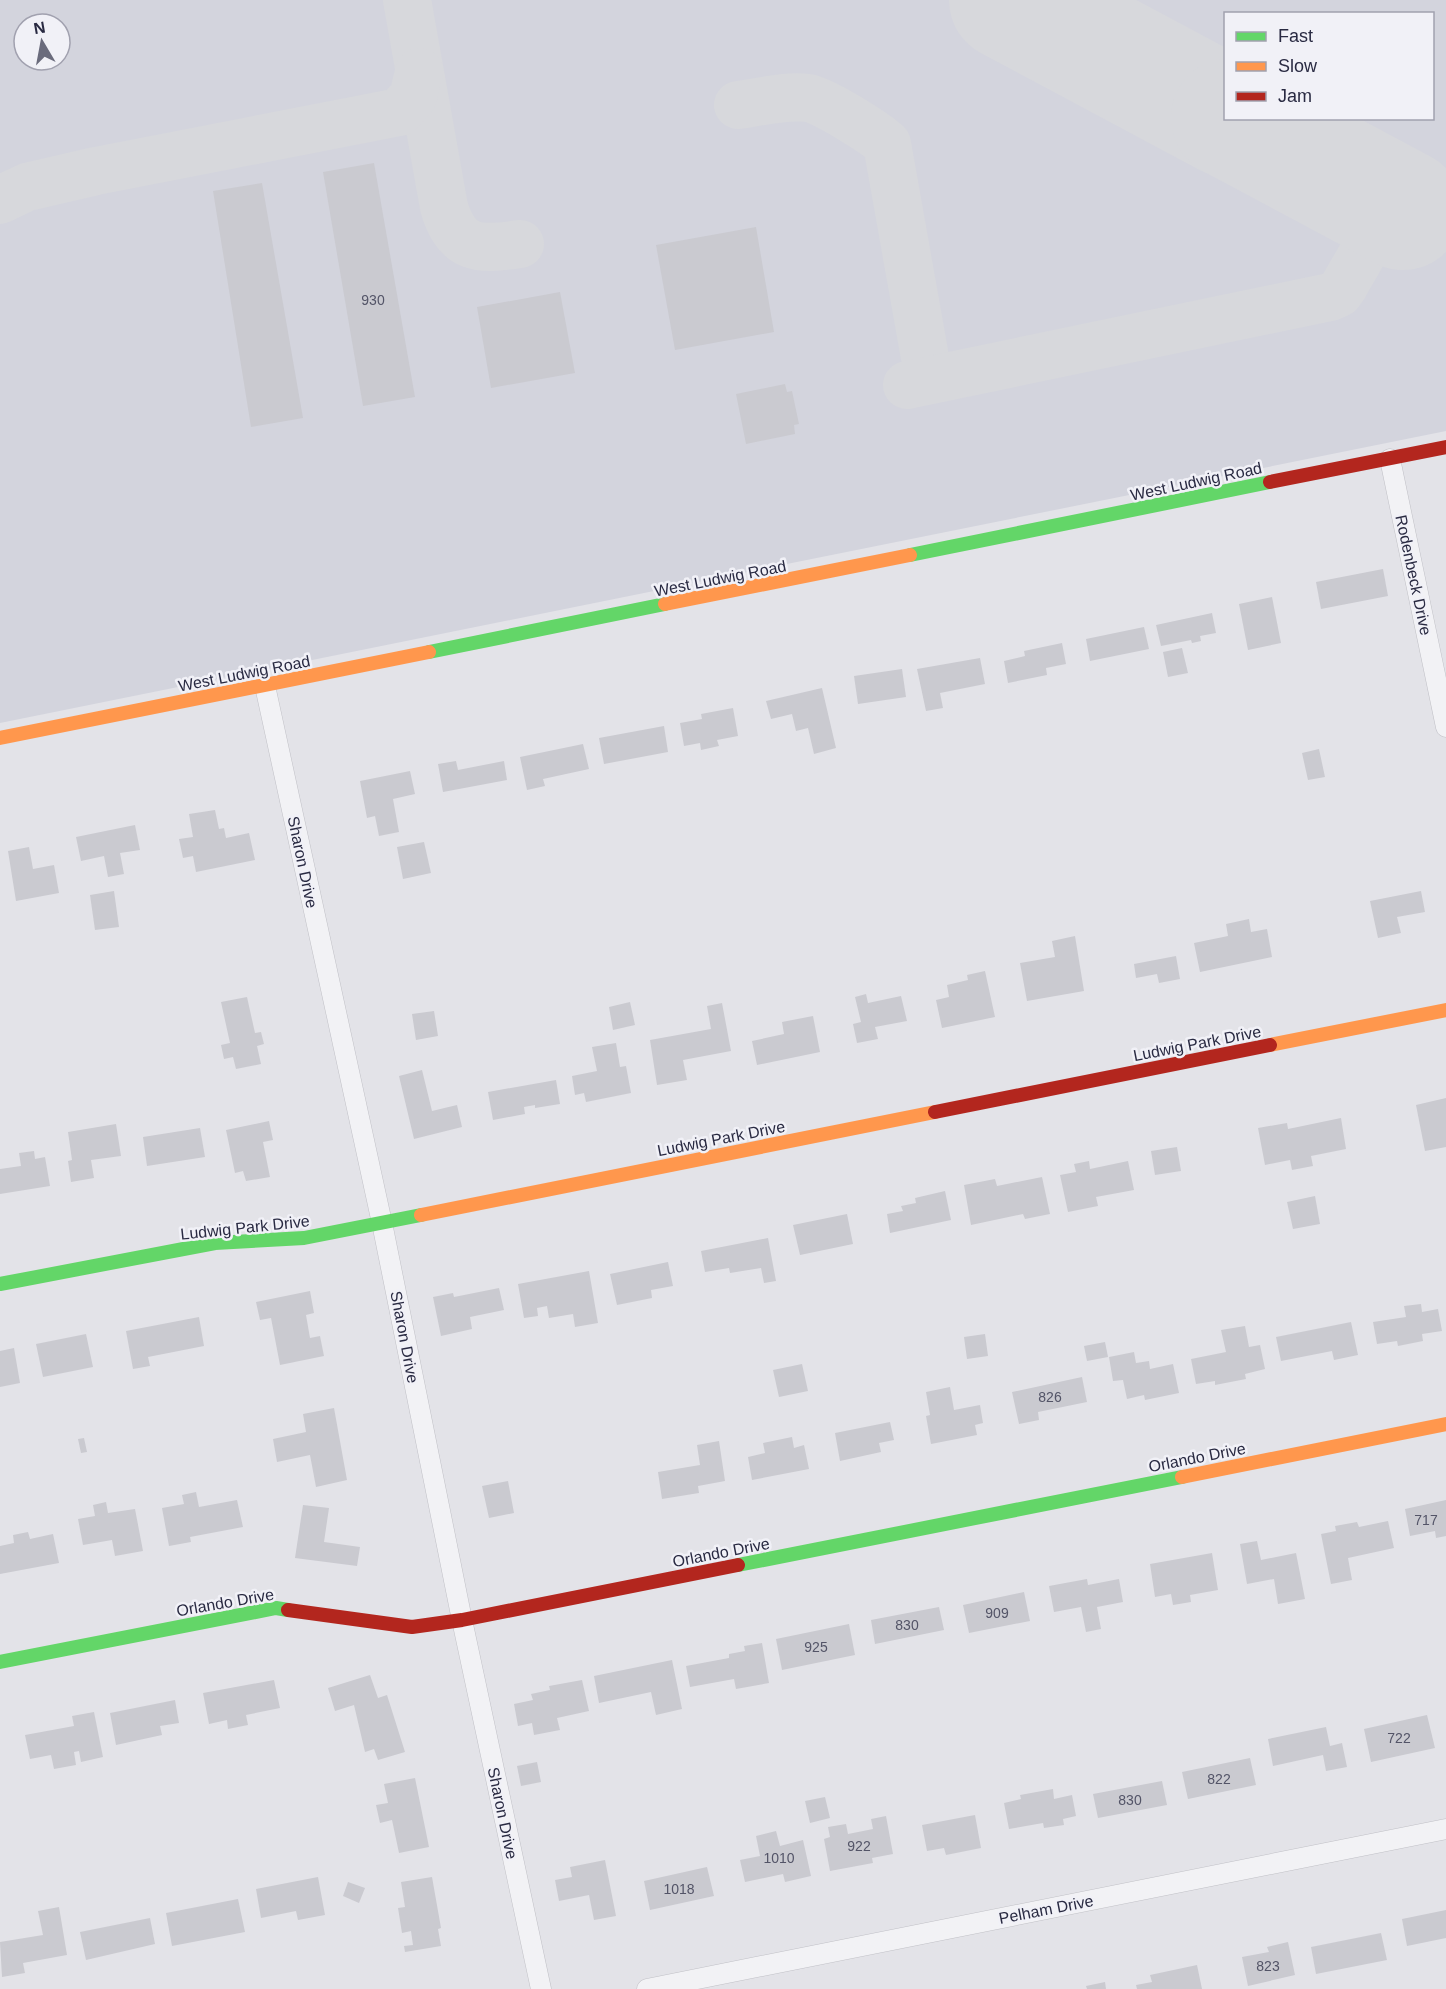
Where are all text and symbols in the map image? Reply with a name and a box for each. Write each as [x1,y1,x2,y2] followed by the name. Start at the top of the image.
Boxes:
[12,12,72,72] north arrow
[1224,12,1434,120] legend
[32,18,47,37] text: N
[1278,26,1313,46] text: Fast
[1278,56,1318,76] text: Slow
[1278,86,1312,106] text: Jam
[361,292,385,308] house number: 930
[1129,459,1263,504] street label: West Ludwig Road
[1392,513,1435,637] street label: Rodenbeck Drive
[653,557,787,600] street label: West Ludwig Road
[177,652,311,695] street label: West Ludwig Road
[284,815,321,910] street label: Sharon Drive
[1132,1023,1263,1064] street label: Ludwig Park Drive
[656,1118,787,1159] street label: Ludwig Park Drive
[180,1212,311,1243] street label: Ludwig Park Drive
[387,1290,422,1385] street label: Sharon Drive
[1038,1389,1062,1405] house number: 826
[1147,1440,1247,1475] street label: Orlando Drive
[1414,1512,1438,1528] house number: 717
[671,1535,771,1570] street label: Orlando Drive
[175,1586,275,1619] street label: Orlando Drive
[985,1605,1009,1621] house number: 909
[895,1617,919,1633] house number: 830
[804,1639,828,1655] house number: 925
[1387,1730,1411,1746] house number: 722
[484,1766,521,1861] street label: Sharon Drive
[1207,1771,1231,1787] house number: 822
[1118,1792,1142,1808] house number: 830
[847,1838,871,1854] house number: 922
[763,1850,795,1866] house number: 1010
[663,1881,695,1897] house number: 1018
[997,1892,1095,1927] street label: Pelham Drive
[1256,1958,1280,1974] house number: 823

